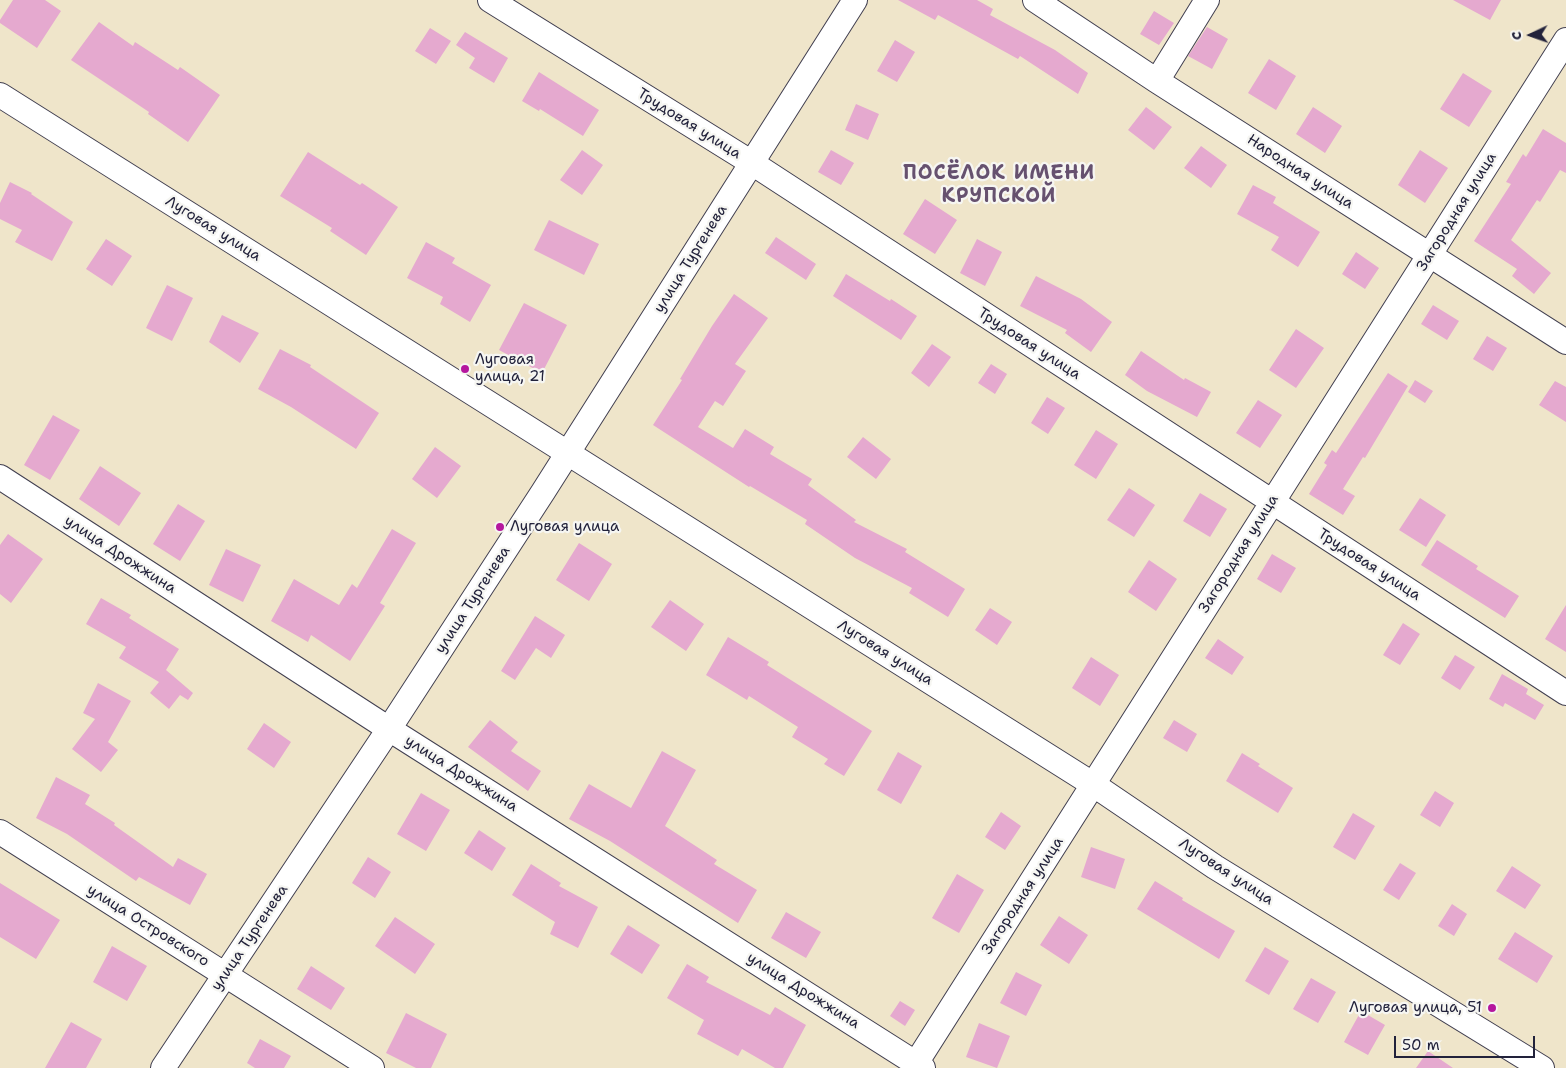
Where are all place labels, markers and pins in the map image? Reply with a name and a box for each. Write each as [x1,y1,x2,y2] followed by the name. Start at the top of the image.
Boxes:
[475,351,545,386] place label: Луговая улица, 21
[459,363,471,375] marker: Луговая улица, 21
[510,518,619,536] place label: Луговая улица
[494,521,506,533] marker: Луговая улица
[1349,999,1482,1017] place label: Луговая улица, 51
[1486,1002,1498,1014] marker: Луговая улица, 51

